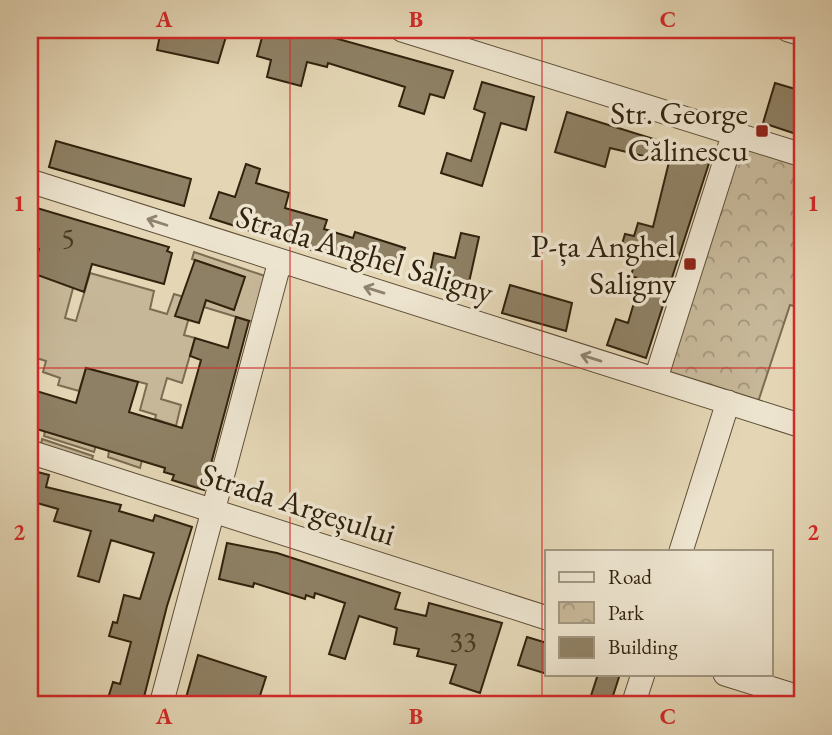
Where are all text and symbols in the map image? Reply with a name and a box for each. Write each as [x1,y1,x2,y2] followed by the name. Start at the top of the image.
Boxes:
[155,4,173,34] text: A
[409,4,423,34] text: B
[660,4,676,34] text: C
[610,92,748,171] place label: Str. George Călinescu
[754,123,770,139] marker: Str. George Călinescu
[13,188,25,218] text: 1
[807,188,819,218] text: 1
[231,195,499,313] street label: Strada Anghel Saligny
[147,214,169,227] one-way arrow
[61,220,75,256] house number: 5
[531,225,677,304] place label: P-ța Anghel Saligny
[682,256,698,272] marker: P-ța Anghel Saligny
[363,283,385,296] one-way arrow
[581,351,603,363] one-way arrow
[195,453,401,555] street label: Strada Argeșului
[13,517,25,547] text: 2
[807,517,819,547] text: 2
[545,550,772,676] legend
[608,563,652,590] text: Road
[608,599,645,626] text: Park
[450,623,476,659] house number: 33
[608,633,678,660] text: Building
[155,701,173,731] text: A
[409,701,423,731] text: B
[660,701,676,731] text: C

